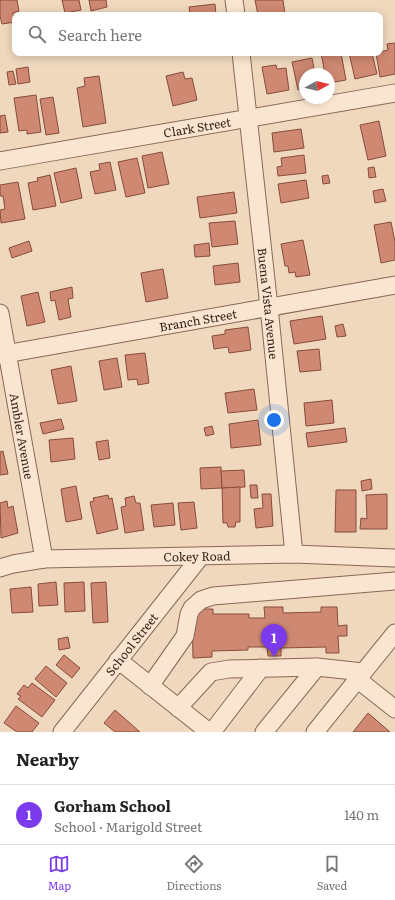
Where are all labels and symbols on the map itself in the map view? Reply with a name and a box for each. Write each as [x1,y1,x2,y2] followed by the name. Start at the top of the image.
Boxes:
[299,68,335,104] north arrow
[162,112,232,142] street label: Clark Street
[254,247,283,360] street label: Buena Vista Avenue
[158,304,238,336] street label: Branch Street
[5,392,39,481] street label: Ambler Avenue
[264,410,284,430] your location
[163,546,231,566] street label: Cokey Road
[101,609,162,679] street label: School Street
[261,624,287,657] pin: 1

